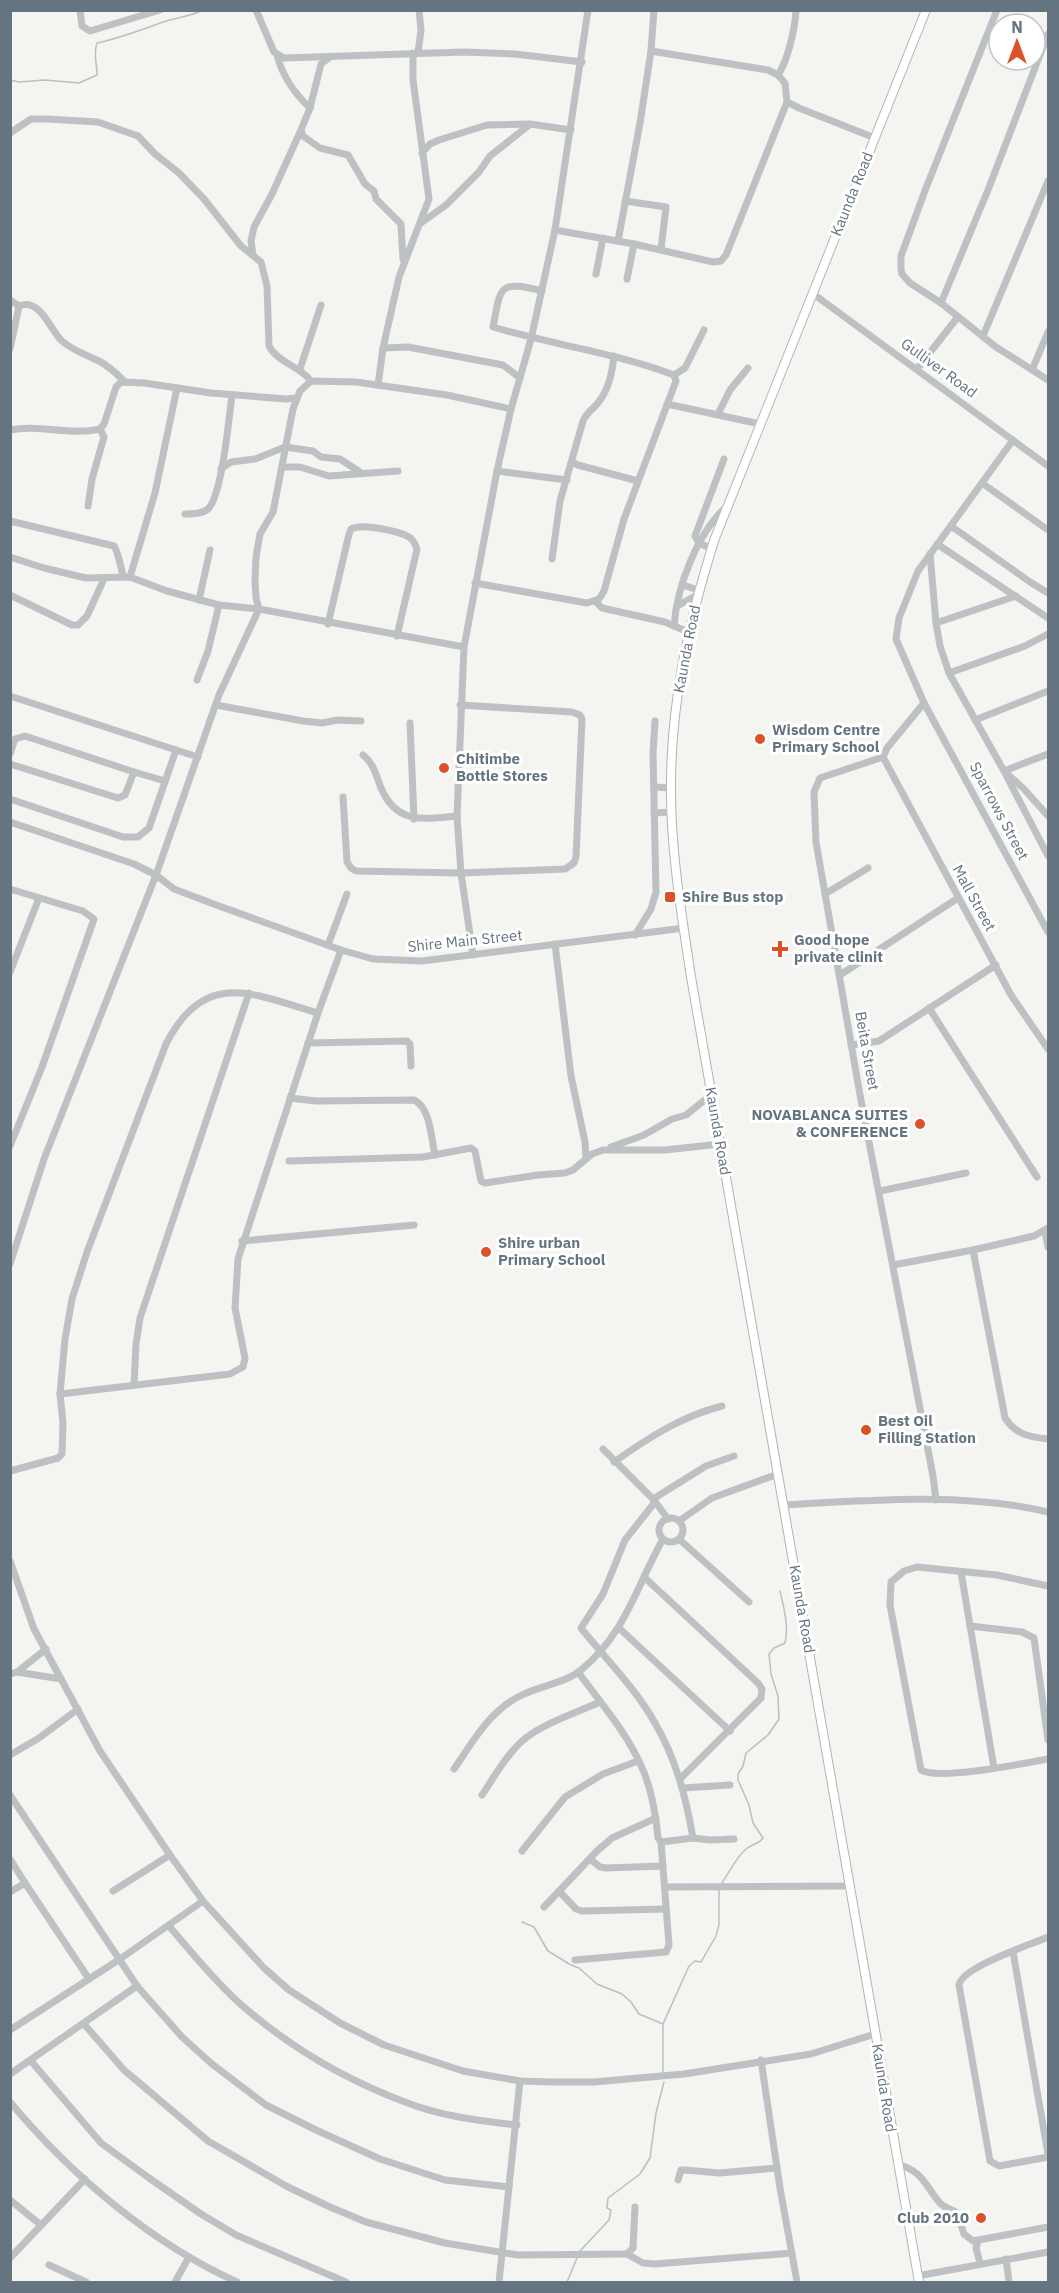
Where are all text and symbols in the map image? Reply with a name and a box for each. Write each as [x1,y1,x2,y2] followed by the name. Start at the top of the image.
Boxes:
[987,12,1047,72] north arrow
[1011,17,1023,37] text: N
[826,149,877,239] street label: Kaunda Road
[897,334,981,402] street label: Gulliver Road
[669,603,704,694] street label: Kaunda Road
[772,720,880,756] place label: Wisdom Centre Primary School
[753,732,767,746] marker: Wisdom Centre Primary School
[456,749,548,785] place label: Chitimbe Bottle Stores
[966,759,1033,863] street label: Sparrows Street
[437,761,451,775] marker: Chitimbe Bottle Stores
[948,861,1000,934] street label: Mall Street
[682,887,783,906] place label: Shire Bus stop
[663,890,677,904] marker: Shire Bus stop
[407,925,523,956] street label: Shire Main Street
[794,930,883,966] place label: Good hope private clinit
[771,940,789,958] marker: Good hope private clinit
[851,1010,884,1092] street label: Beita Street
[701,1085,736,1176] street label: Kaunda Road
[751,1105,908,1141] place label: NOVABLANCA SUITES & CONFERENCE
[913,1117,927,1131] marker: NOVABLANCA SUITES & CONFERENCE
[498,1233,606,1269] place label: Shire urban Primary School
[479,1245,493,1259] marker: Shire urban Primary School
[878,1411,976,1447] place label: Best Oil Filling Station
[859,1423,873,1437] marker: Best Oil Filling Station
[785,1563,820,1654] street label: Kaunda Road
[868,2042,901,2133] street label: Kaunda Road
[897,2208,969,2227] place label: Club 2010
[974,2211,988,2225] marker: Club 2010

